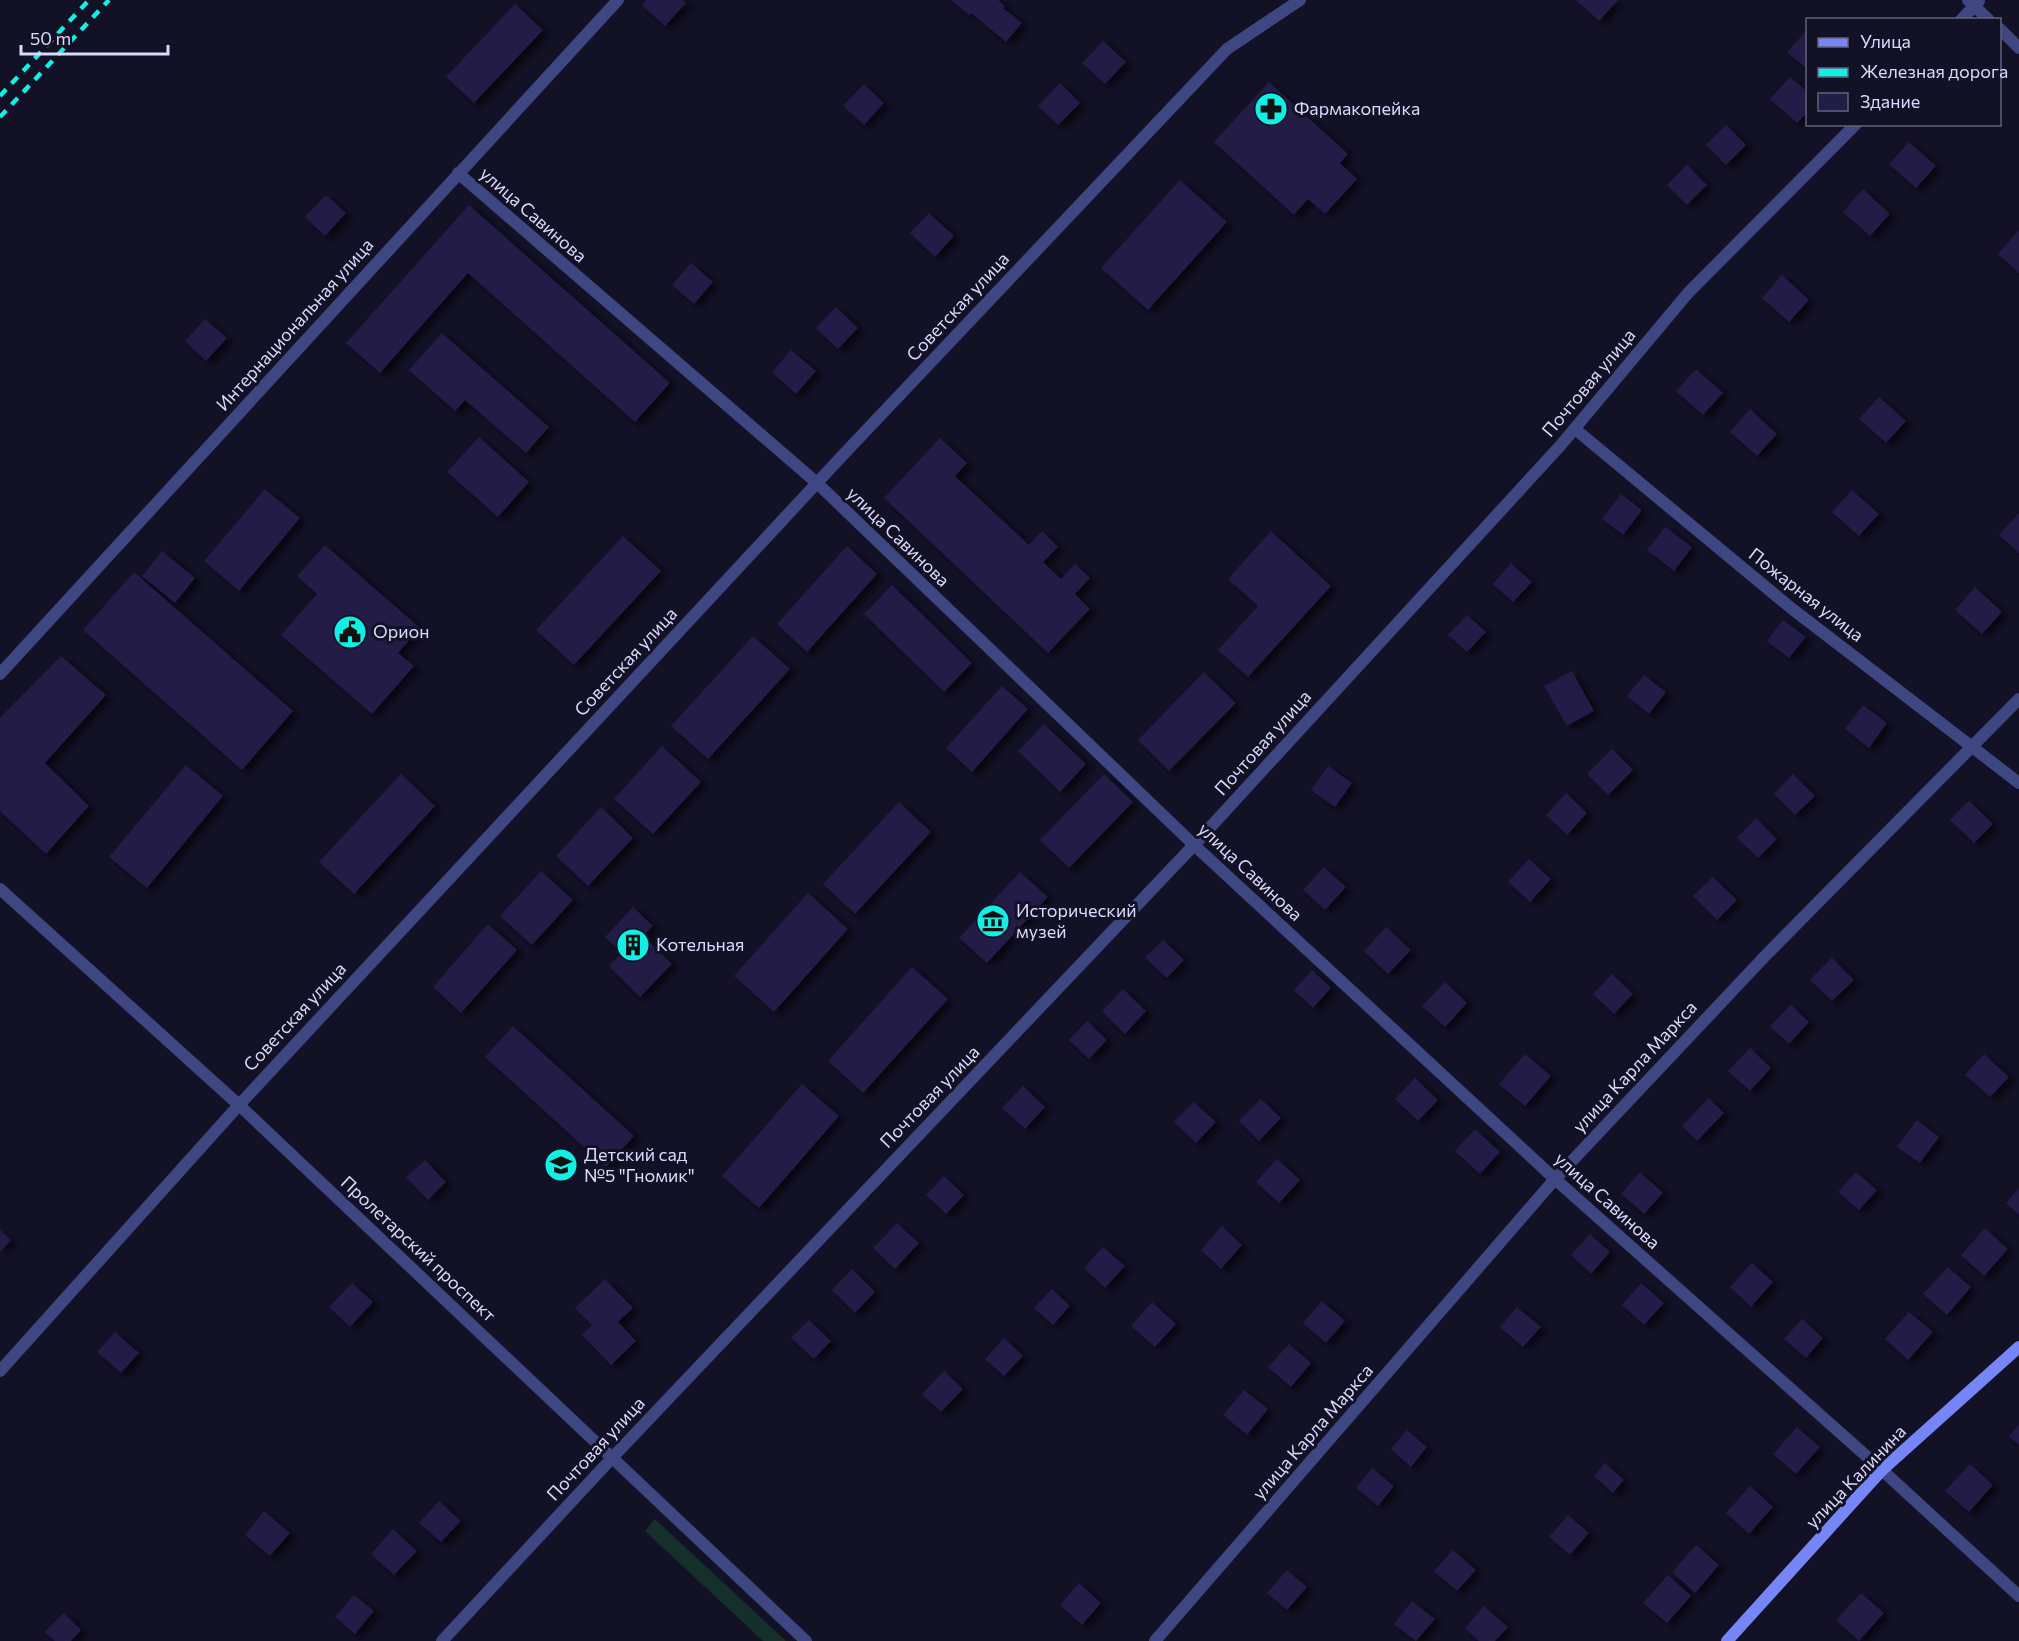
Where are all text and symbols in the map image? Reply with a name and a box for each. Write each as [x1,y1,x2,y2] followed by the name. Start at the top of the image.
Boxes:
[21,18,168,56] scale bar
[1806,18,2001,126] legend
[30,27,71,49] text: 50 m
[1860,30,1911,52] text: Улица
[1860,60,2008,82] text: Железная дорога
[1860,90,1920,112] text: Здание
[1253,91,1289,127] pharmacy icon: Фармакопейка
[1294,97,1420,119] place label: Фармакопейка
[476,162,591,267] street label: улица Савинова
[211,234,377,415] street label: Интернациональная улица
[901,247,1013,365] street label: Советская улица
[1537,324,1640,441] street label: Почтовая улица
[843,482,955,591] street label: улица Савинова
[1745,543,1868,646] street label: Пожарная улица
[569,602,681,720] street label: Советская улица
[332,614,368,650] public building icon: Орион
[373,620,430,642] place label: Орион
[1209,685,1315,799] street label: Почтовая улица
[1194,817,1307,925] street label: улица Савинова
[1016,899,1137,942] place label: Исторический музей
[975,903,1011,939] museum icon: Исторический музей
[615,927,651,963] building icon: Котельная
[656,933,745,955] place label: Котельная
[238,957,350,1075] street label: Советская улица
[1568,996,1701,1137] street label: улица Карла Маркса
[875,1041,984,1152] street label: Почтовая улица
[584,1143,695,1186] place label: Детский сад №5 "Гномик"
[543,1147,579,1183] school or university icon: Детский сад №5 "Гномик"
[1550,1147,1665,1253] street label: улица Савинова
[337,1171,501,1326] street label: Пролетарский проспект
[1247,1359,1377,1504] street label: улица Карла Маркса
[542,1392,649,1505] street label: Почтовая улица
[1800,1420,1910,1532] street label: улица Калинина

